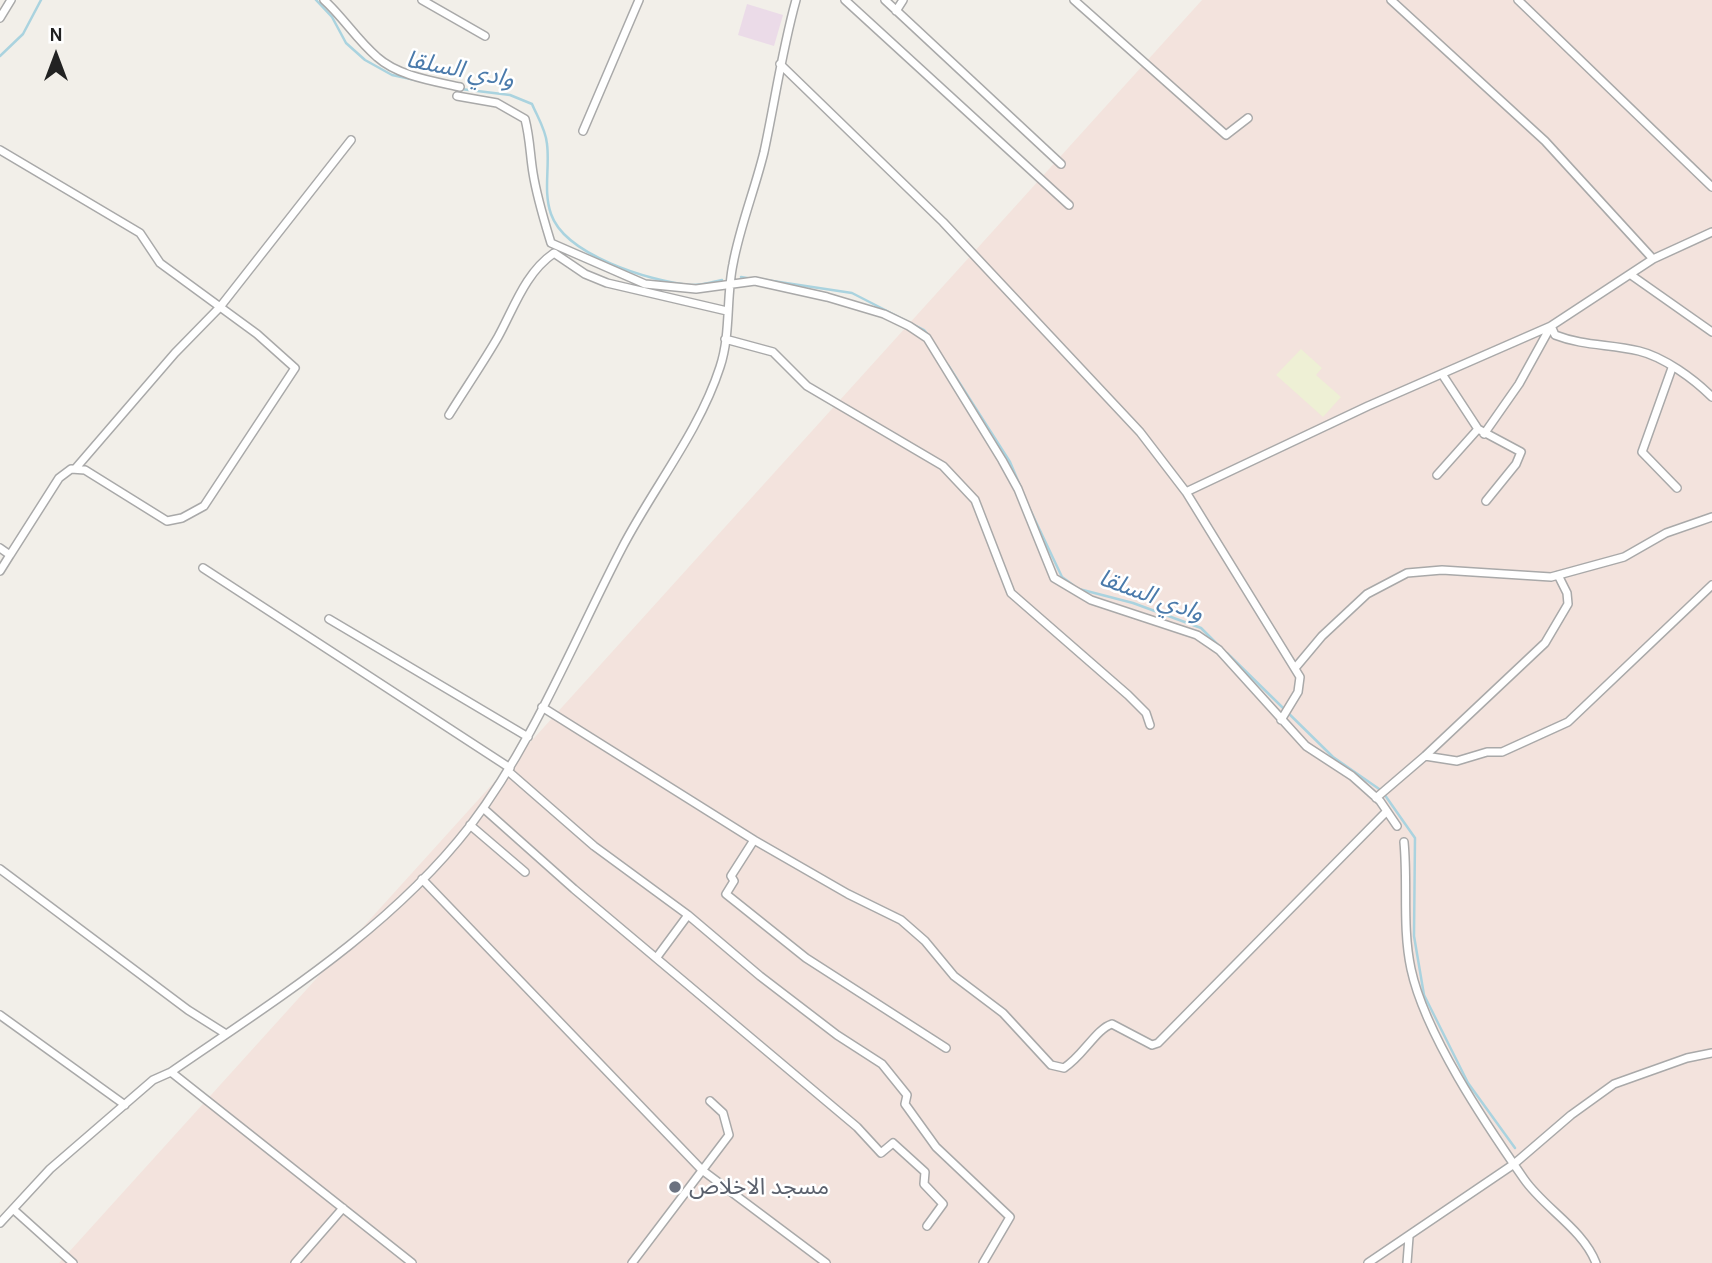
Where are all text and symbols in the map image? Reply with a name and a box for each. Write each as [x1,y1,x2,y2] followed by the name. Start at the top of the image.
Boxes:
[21,21,91,91] north arrow
[49,24,63,46] text: N
[403,45,517,95] water label: وادي السلقا
[1095,564,1207,628] water label: وادي السلقا
[689,1173,829,1201] place label: مسجد الاخلاص
[667,1179,683,1195] marker: مسجد الاخلاص

